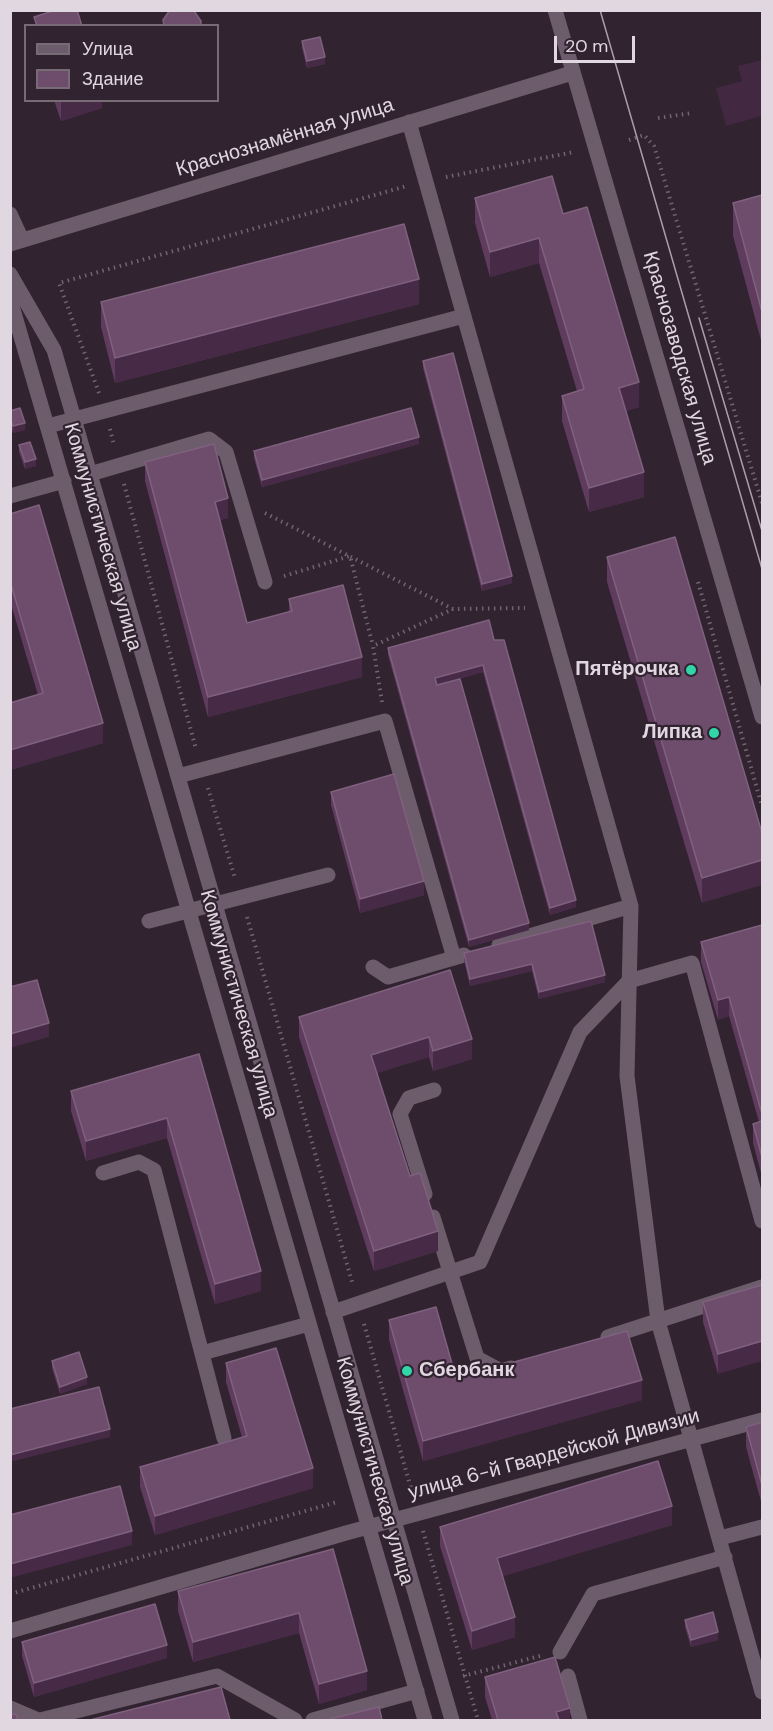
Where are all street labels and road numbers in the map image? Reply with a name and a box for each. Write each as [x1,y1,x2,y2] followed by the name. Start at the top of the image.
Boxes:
[173,93,397,183] street label: Краснознамённая улица
[637,249,721,467] street label: Краснозаводская улица
[58,420,146,654] street label: Коммунистическая улица
[194,887,282,1121] street label: Коммунистическая улица
[330,1354,418,1588] street label: Коммунистическая улица
[406,1405,702,1505] street label: улица 6-й Гвардейской Дивизии

